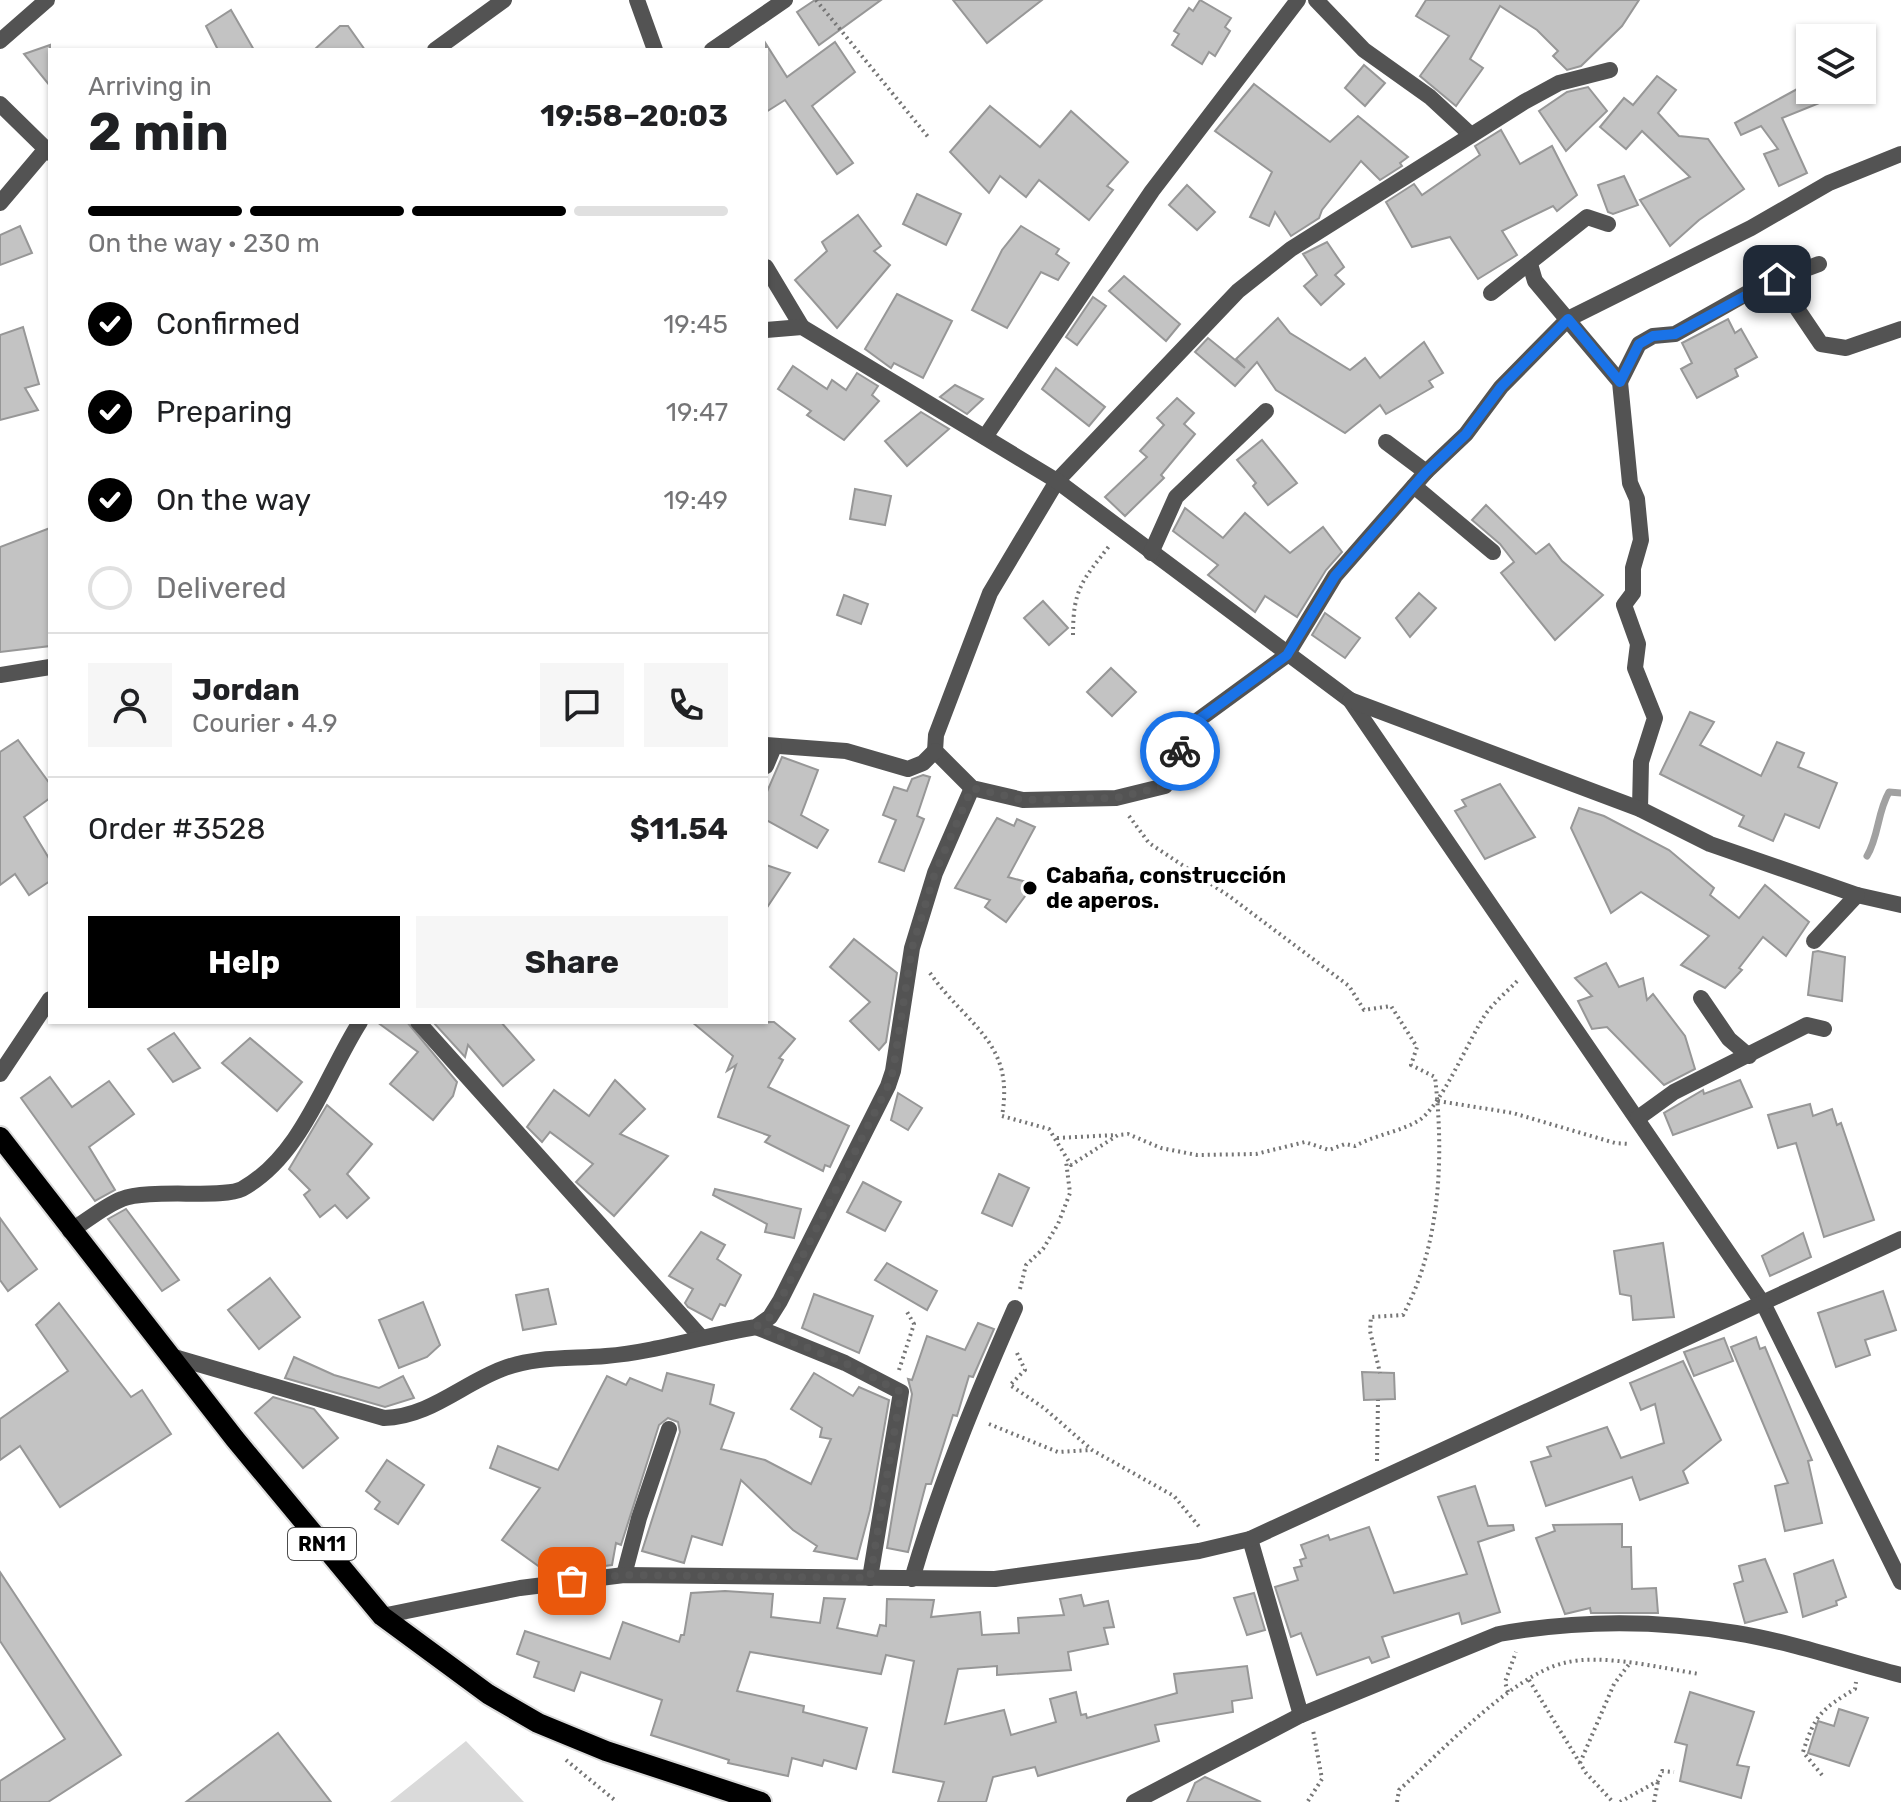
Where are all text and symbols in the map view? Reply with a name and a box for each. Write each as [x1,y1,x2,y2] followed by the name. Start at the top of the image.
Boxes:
[1796,24,1876,104] map controls
[1796,24,1876,104] button: layers
[88,71,212,102] text: Arriving in
[540,98,728,134] text: 19:58–20:03
[88,101,229,163] text: 2 min
[88,228,320,259] text: On the way · 230 m
[1743,245,1811,313] pin
[1755,257,1799,301] icon: home
[88,302,132,346] icon: check
[156,306,300,342] text: Confirmed
[663,309,728,340] text: 19:45
[88,390,132,434] icon: check
[156,394,292,430] text: Preparing
[666,397,728,428] text: 19:47
[88,478,132,522] icon: check
[156,482,311,518] text: On the way
[663,485,728,516] text: 19:49
[156,570,287,606] text: Delivered
[88,663,172,747] button: person
[540,663,624,747] button: chat
[644,663,728,747] button: phone
[192,672,300,708] text: Jordan
[192,708,338,739] text: Courier · 4.9
[1140,711,1220,791] courier
[1158,729,1202,773] icon: bike
[88,811,266,847] text: Order #3528
[630,811,728,847] text: $11.54
[1046,862,1286,914] place label: Cabaña, construcción de aperos.
[1021,879,1039,897] marker: Cabaña, construcción de aperos.
[88,916,400,1008] button: Help
[416,916,728,1008] button: Share
[288,1528,356,1560] road number: RN11
[538,1547,606,1615] pin
[550,1559,594,1603] icon: bag

